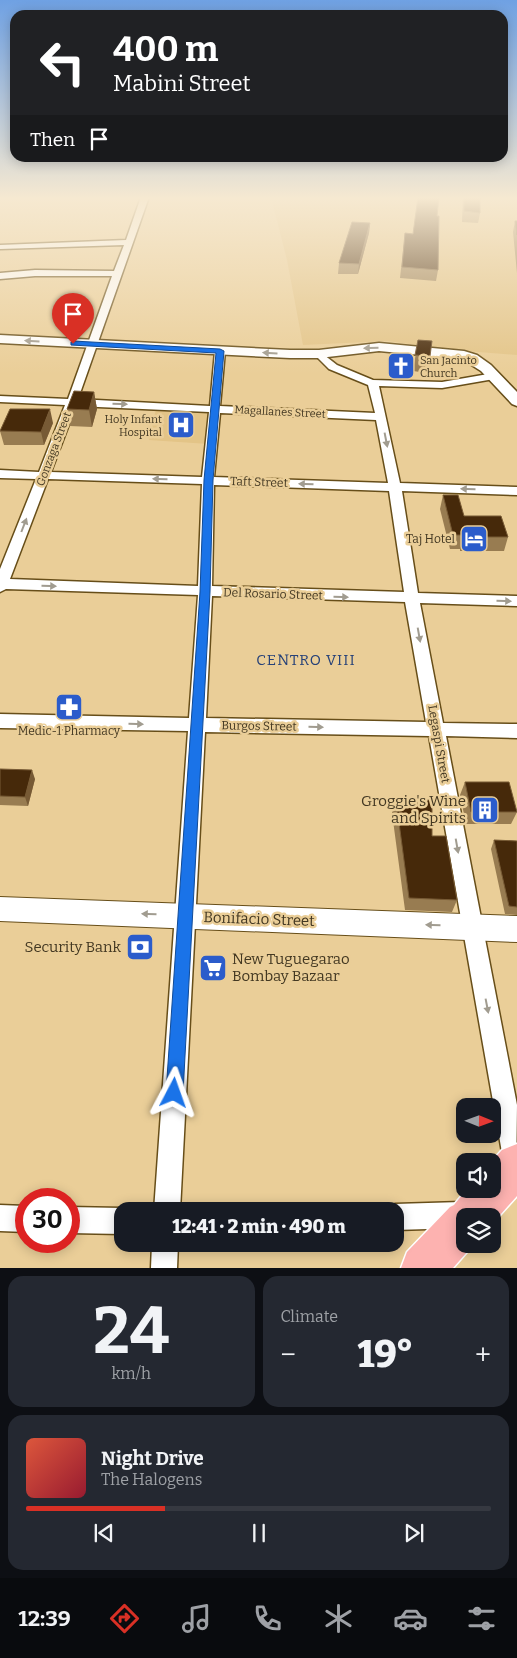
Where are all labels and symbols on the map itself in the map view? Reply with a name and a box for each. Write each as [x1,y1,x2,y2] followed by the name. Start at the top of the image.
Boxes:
[52,293,94,344] pin
[23,336,39,344] one-way arrow
[363,344,379,352] one-way arrow
[262,349,278,357] one-way arrow
[386,351,416,381] church icon: San Jacinto Church
[420,354,477,380] place label: San Jacinto Church
[113,401,129,409] one-way arrow
[234,403,326,421] street label: Magallanes Street
[34,410,74,488] street label: Gonzaga Street
[166,410,196,440] hospital icon: Holy Infant Hospital
[105,413,162,439] place label: Holy Infant Hospital
[382,432,390,448] one-way arrow
[151,474,167,482] one-way arrow
[230,474,289,490] street label: Taft Street
[298,479,314,487] one-way arrow
[460,485,476,493] one-way arrow
[20,517,28,532] one-way arrow
[459,524,489,554] hotel icon: Taj Hotel
[406,532,456,546] place label: Taj Hotel
[41,583,57,591] one-way arrow
[223,585,324,603] street label: Del Rosario Street
[333,593,349,601] one-way arrow
[496,597,512,605] one-way arrow
[415,627,423,642] one-way arrow
[256,651,356,669] district label: CENTRO VIII
[54,692,84,722] pharmacy icon: Medic-1 Pharmacy
[425,704,453,785] street label: Legaspi Street
[221,718,298,734] street label: Burgos Street
[128,720,144,728] one-way arrow
[308,723,324,731] one-way arrow
[18,724,121,738] place label: Medic-1 Pharmacy
[361,792,466,827] place label: Groggie's Wine and Spirits
[470,795,500,825] building icon: Groggie's Wine and Spirits
[454,839,462,855] one-way arrow
[203,908,316,930] street label: Bonifacio Street
[140,910,156,918] one-way arrow
[425,921,441,929] one-way arrow
[125,932,155,962] bank icon: Security Bank
[25,938,121,956] place label: Security Bank
[232,950,350,985] place label: New Tuguegarao Bombay Bazaar
[198,953,228,983] supermarket icon: New Tuguegarao Bombay Bazaar
[483,998,491,1014] one-way arrow
[147,1066,199,1118] position arrow
[456,1098,501,1142] north arrow
[15,1188,80,1253] speed limit sign: 30

